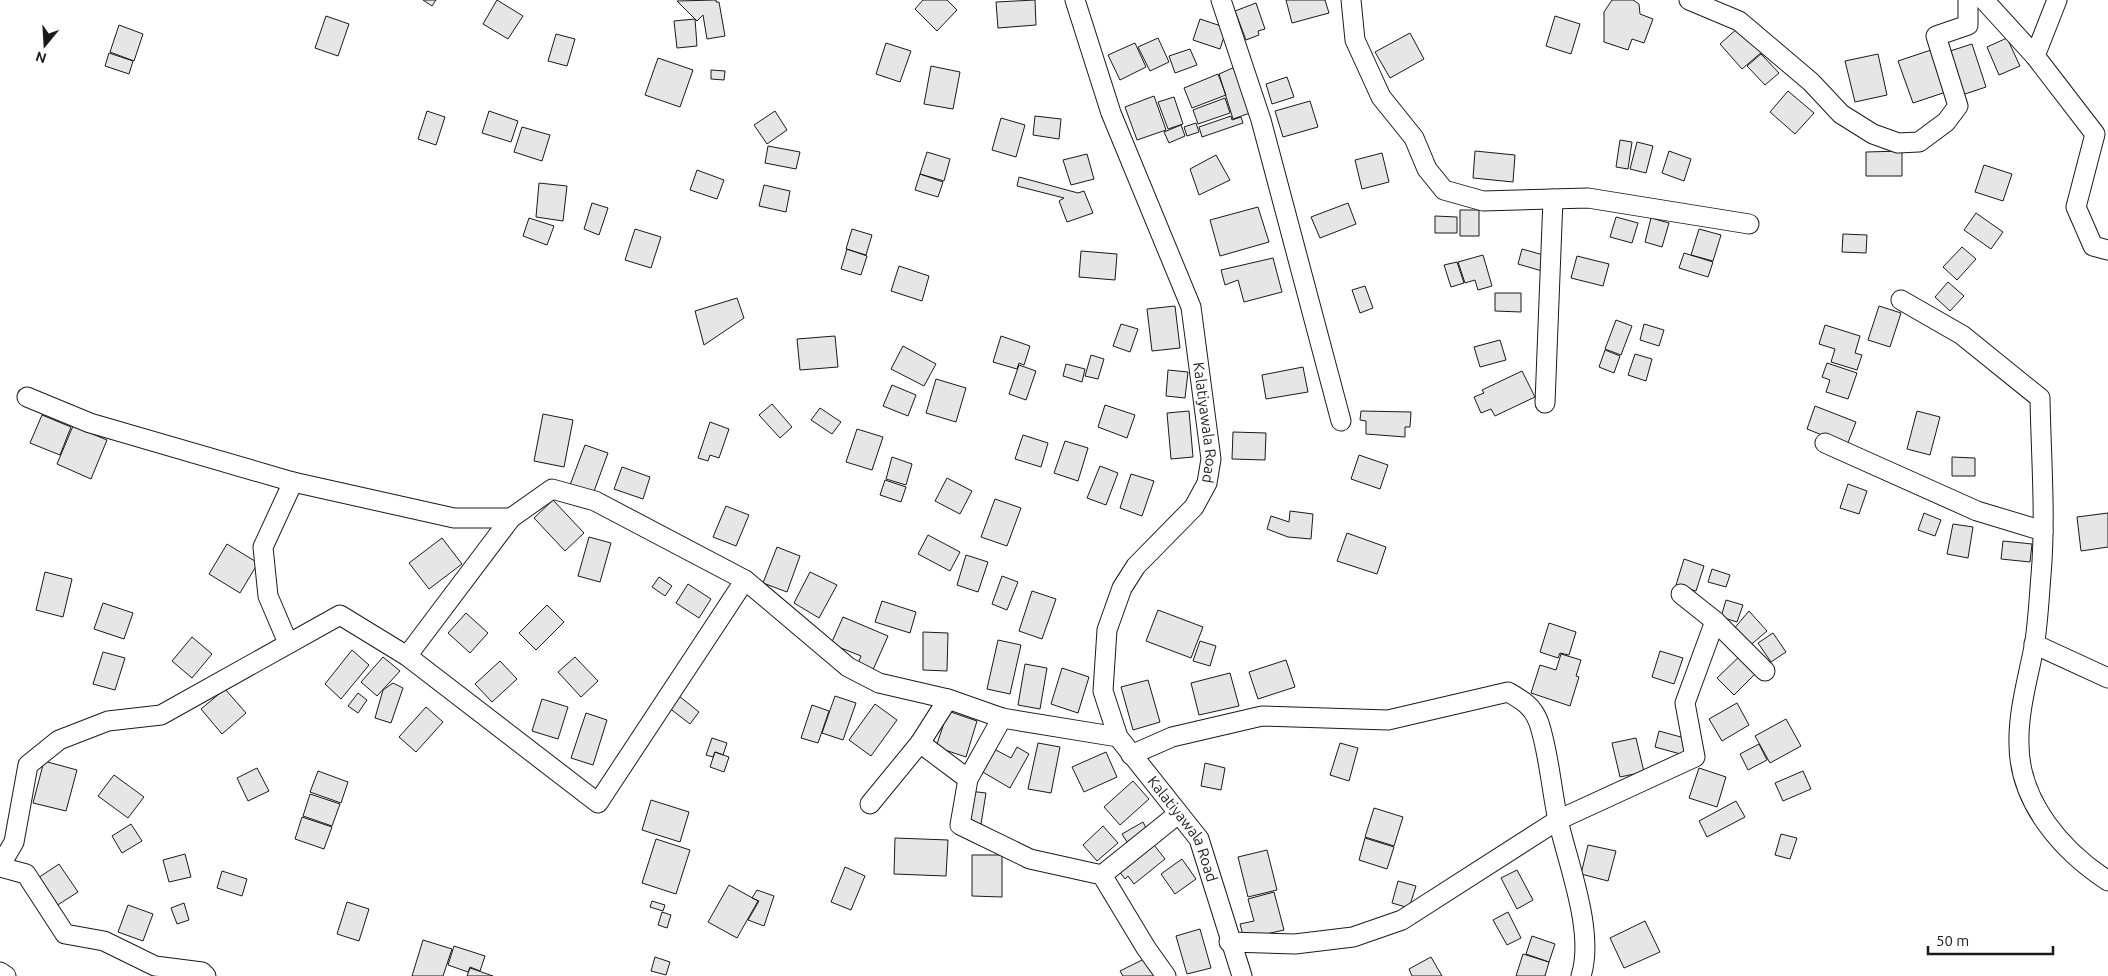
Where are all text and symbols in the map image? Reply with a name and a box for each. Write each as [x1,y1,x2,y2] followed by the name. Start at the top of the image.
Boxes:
[20,20,70,70] north arrow
[34,48,48,67] text: N
[1190,361,1220,484] street label: Kalatiyawala Road
[1144,773,1221,884] street label: Kalatiyawala Road
[1928,924,2053,956] scale bar
[1936,932,1969,949] text: 50 m

